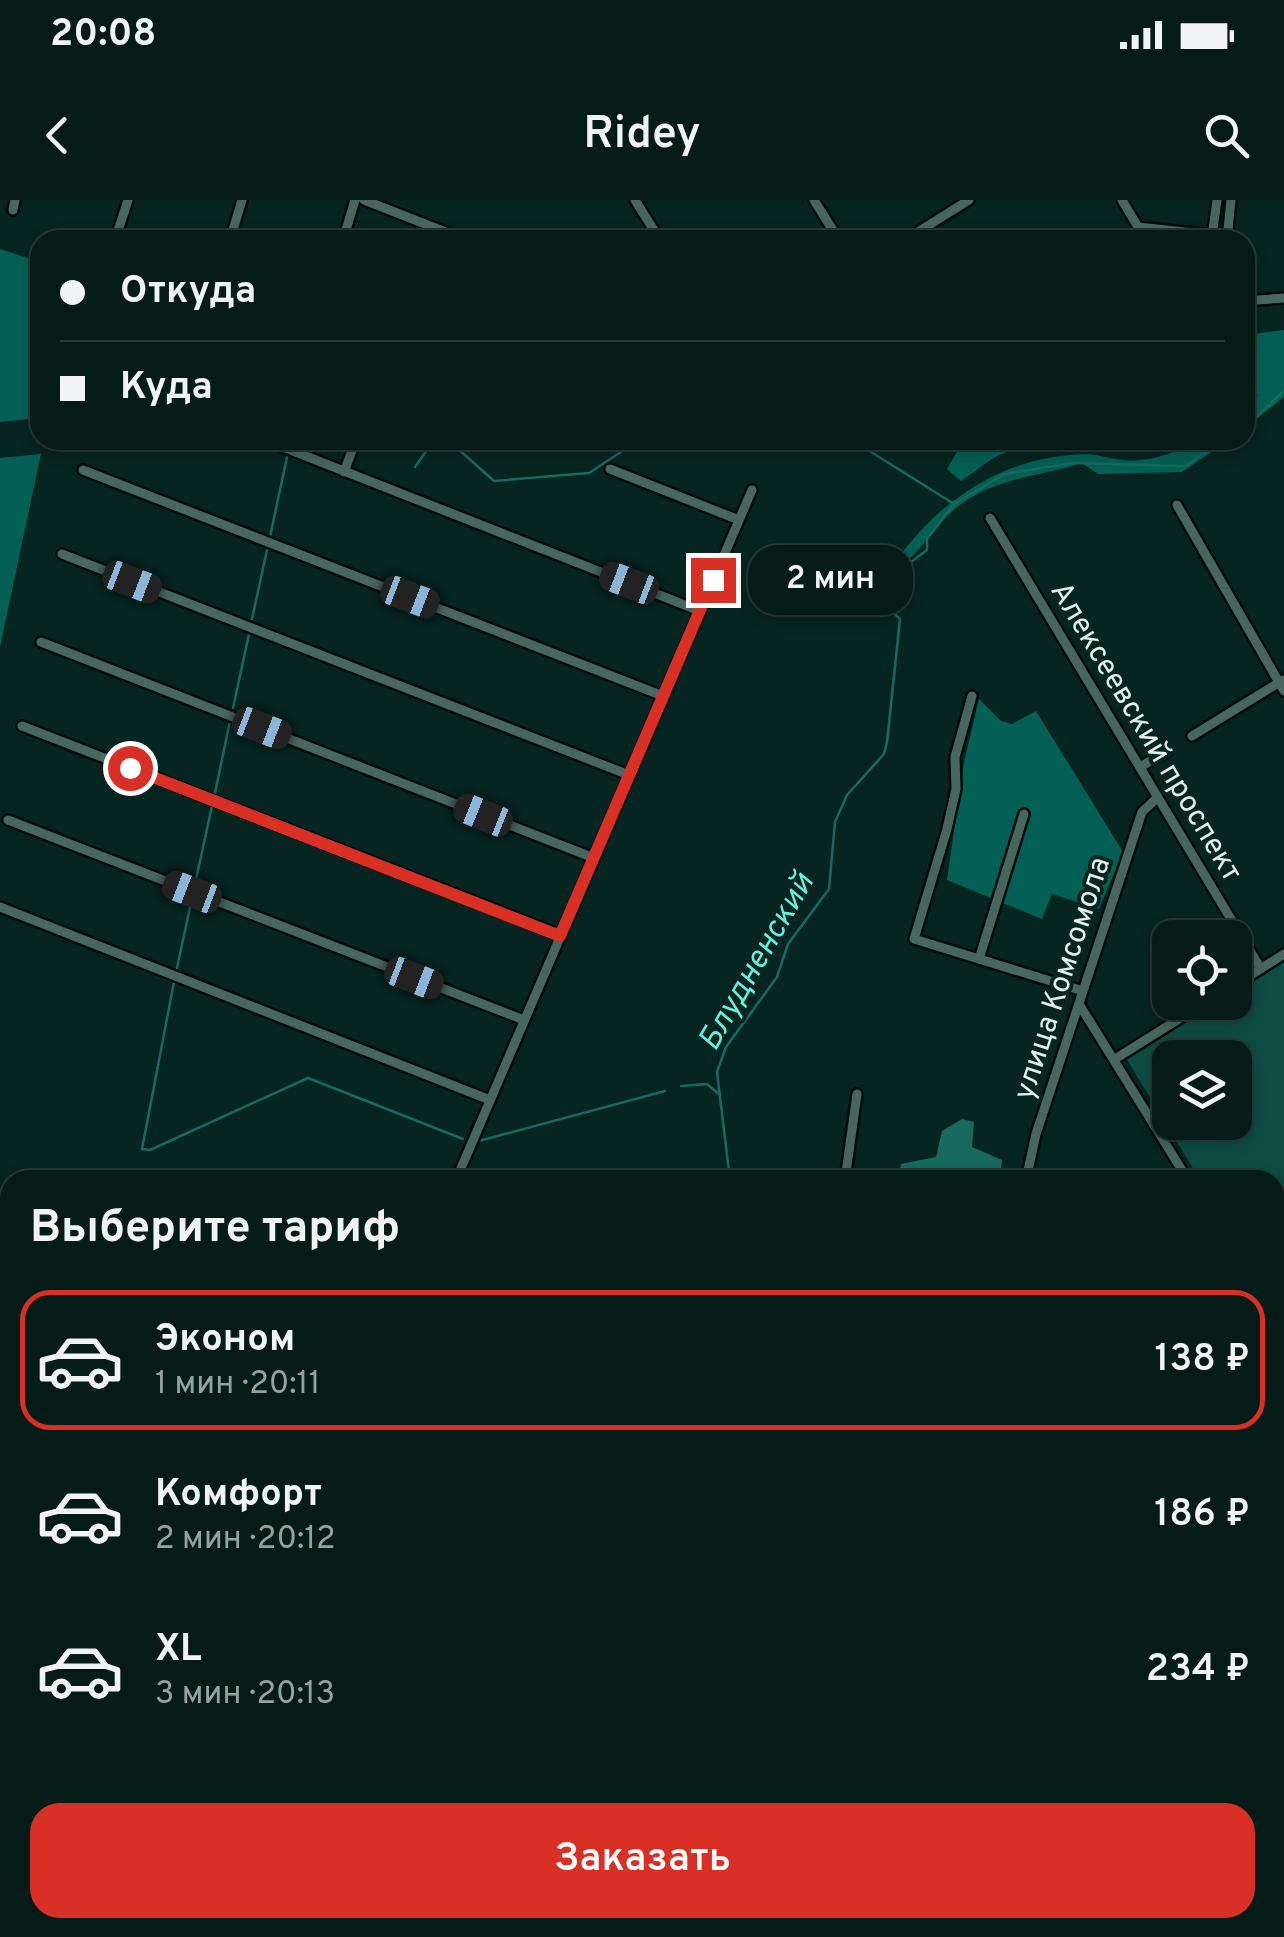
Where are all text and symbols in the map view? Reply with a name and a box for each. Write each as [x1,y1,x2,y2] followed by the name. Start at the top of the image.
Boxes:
[50,11,156,60] text: 20:08
[583,107,701,164] text: Ridey
[30,108,85,163] icon: back
[1199,108,1254,163] icon: search
[120,268,256,317] text: Откуда
[120,364,213,413] text: Куда
[748,545,913,615] callout: 2 мин
[99,557,165,607] car
[596,558,662,608] car
[691,558,736,603] route end
[786,560,875,600] text: 2 мин
[377,572,443,622] car
[1041,576,1249,889] street label: Алексеевский проспект
[229,703,295,753] car
[108,746,153,791] route start
[450,790,516,840] car
[1007,853,1120,1105] street label: улица Комсомола
[691,865,825,1058] water label: Блудненский
[159,867,225,917] car
[1152,920,1252,1140] map controls
[1152,920,1252,1020] button: locate
[381,953,447,1003] car
[1152,1040,1252,1140] button: layers
[30,1201,400,1258] text: Выберите тариф
[35,1315,125,1405] icon: car
[155,1316,295,1365] text: Эконом
[1155,1336,1250,1385] text: 138 ₽
[155,1365,320,1405] text: 1 мин · 20:11
[35,1470,125,1560] icon: car
[155,1471,322,1520] text: Комфорт
[1154,1491,1250,1540] text: 186 ₽
[155,1520,336,1560] text: 2 мин · 20:12
[35,1625,125,1715] icon: car
[155,1626,202,1675] text: XL
[1146,1646,1250,1695] text: 234 ₽
[155,1675,335,1715] text: 3 мин · 20:13
[30,1803,1255,1918] button: Заказать

